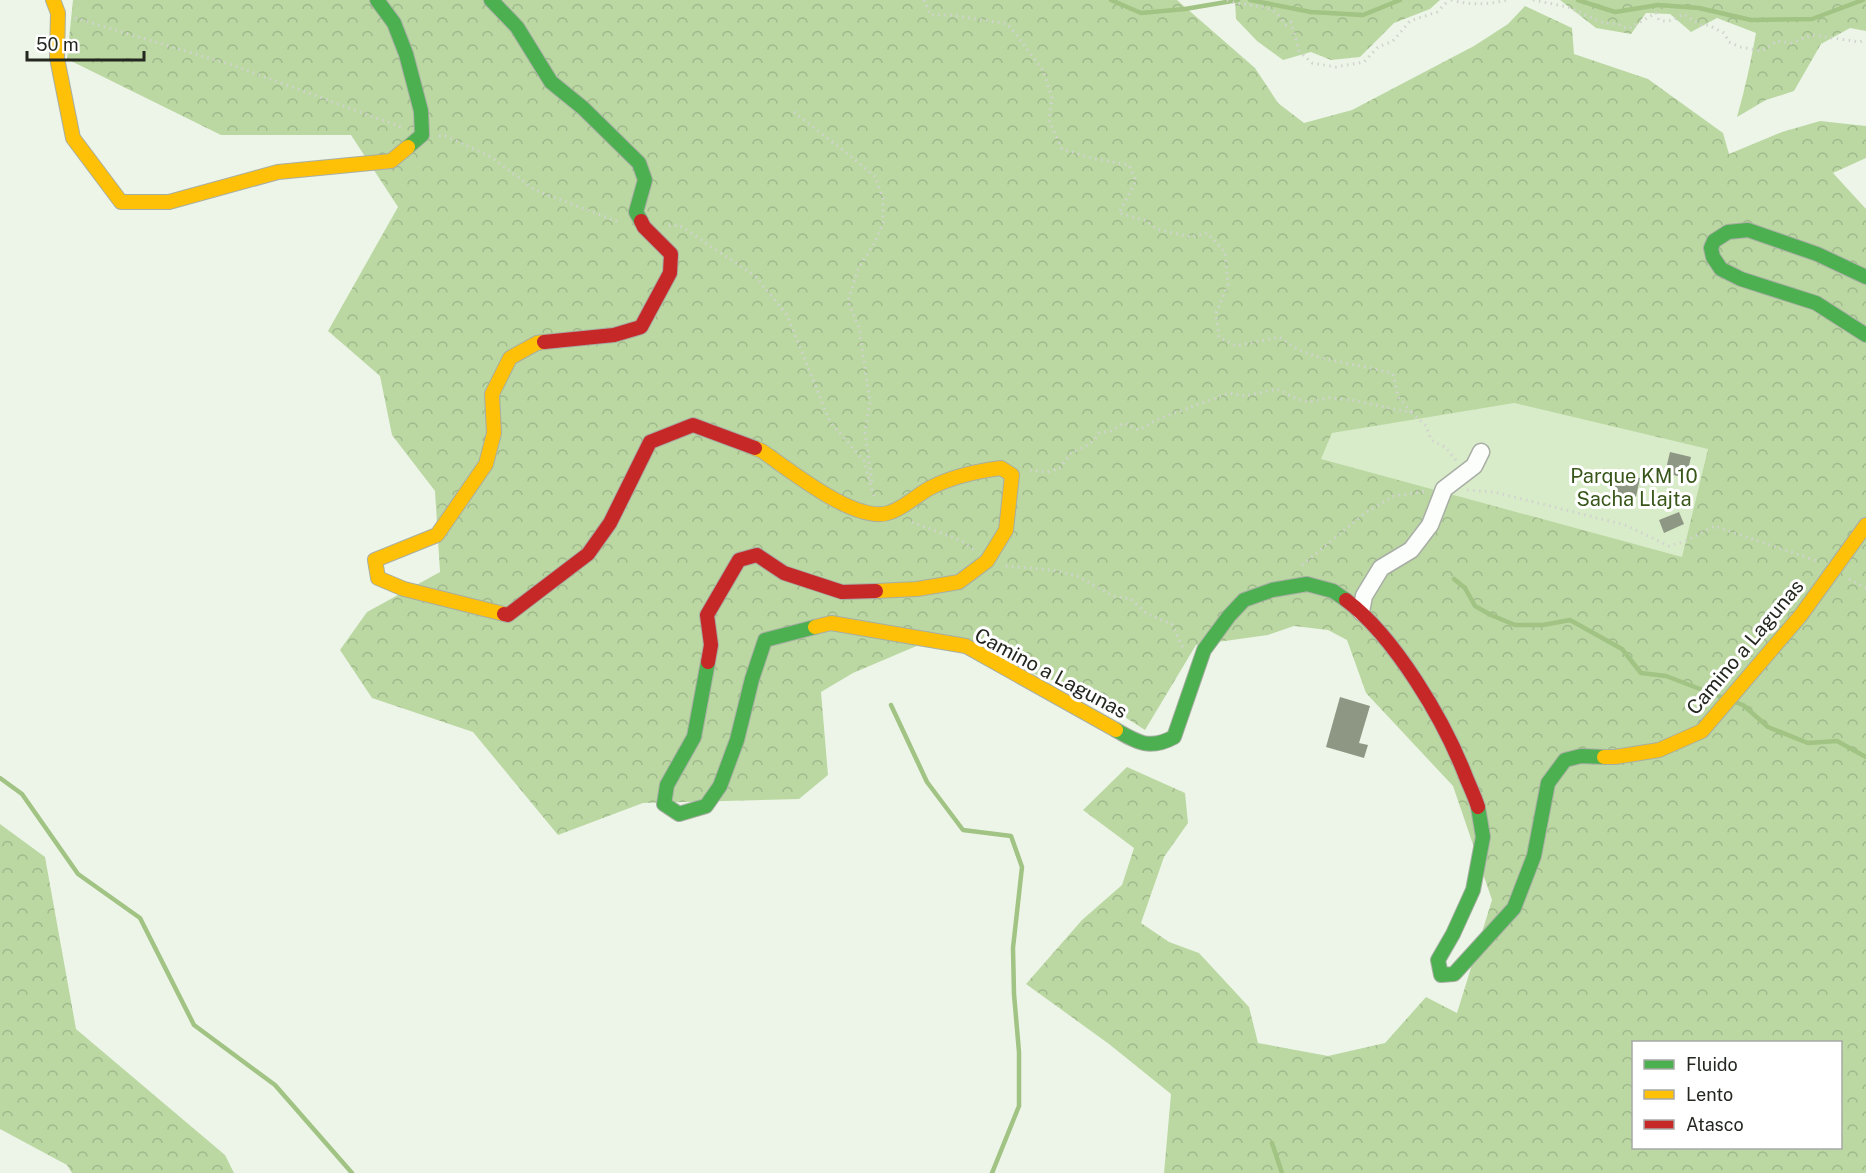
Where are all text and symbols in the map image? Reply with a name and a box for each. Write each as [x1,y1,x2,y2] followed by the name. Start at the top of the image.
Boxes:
[27,24,144,62] scale bar
[36,34,79,55] text: 50 m
[1570,464,1698,511] park label: Parque KM 10 Sacha Llajta
[1681,574,1809,720] street label: Camino a Lagunas
[971,623,1131,723] street label: Camino a Lagunas
[1632,1041,1842,1149] legend
[1686,1054,1738,1075] text: Fluido
[1686,1084,1733,1105] text: Lento
[1686,1114,1744,1135] text: Atasco

